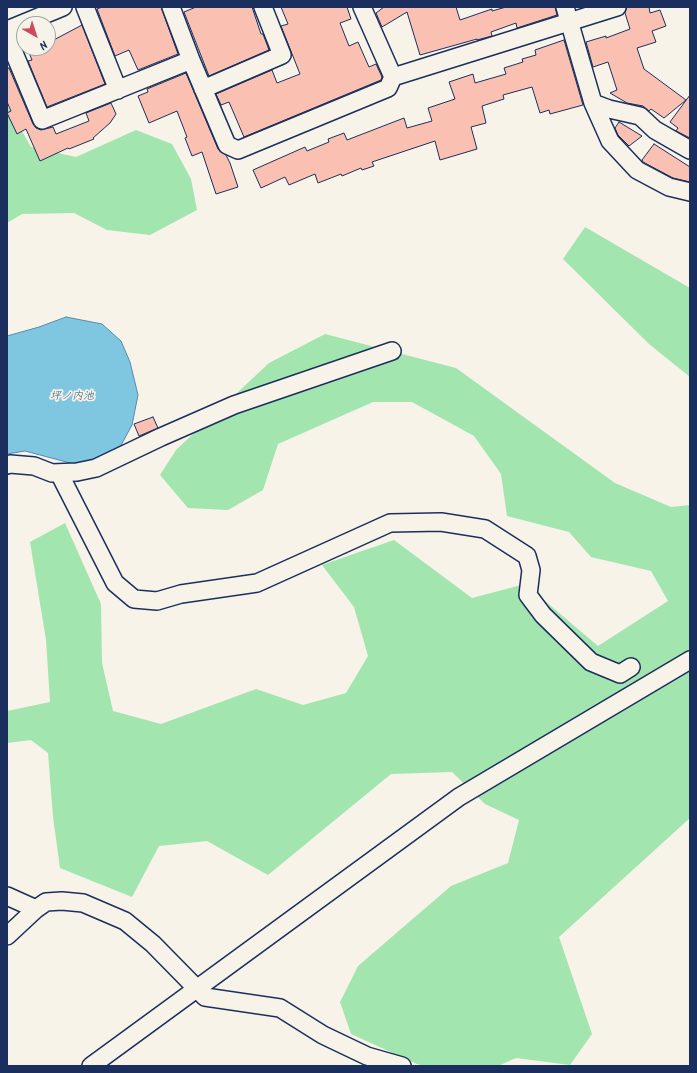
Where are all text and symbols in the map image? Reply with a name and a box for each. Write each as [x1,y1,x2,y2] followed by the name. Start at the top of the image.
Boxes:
[16,16,56,56] north arrow
[35,35,51,54] text: N
[50,390,94,404] water label: 坪ノ内池

